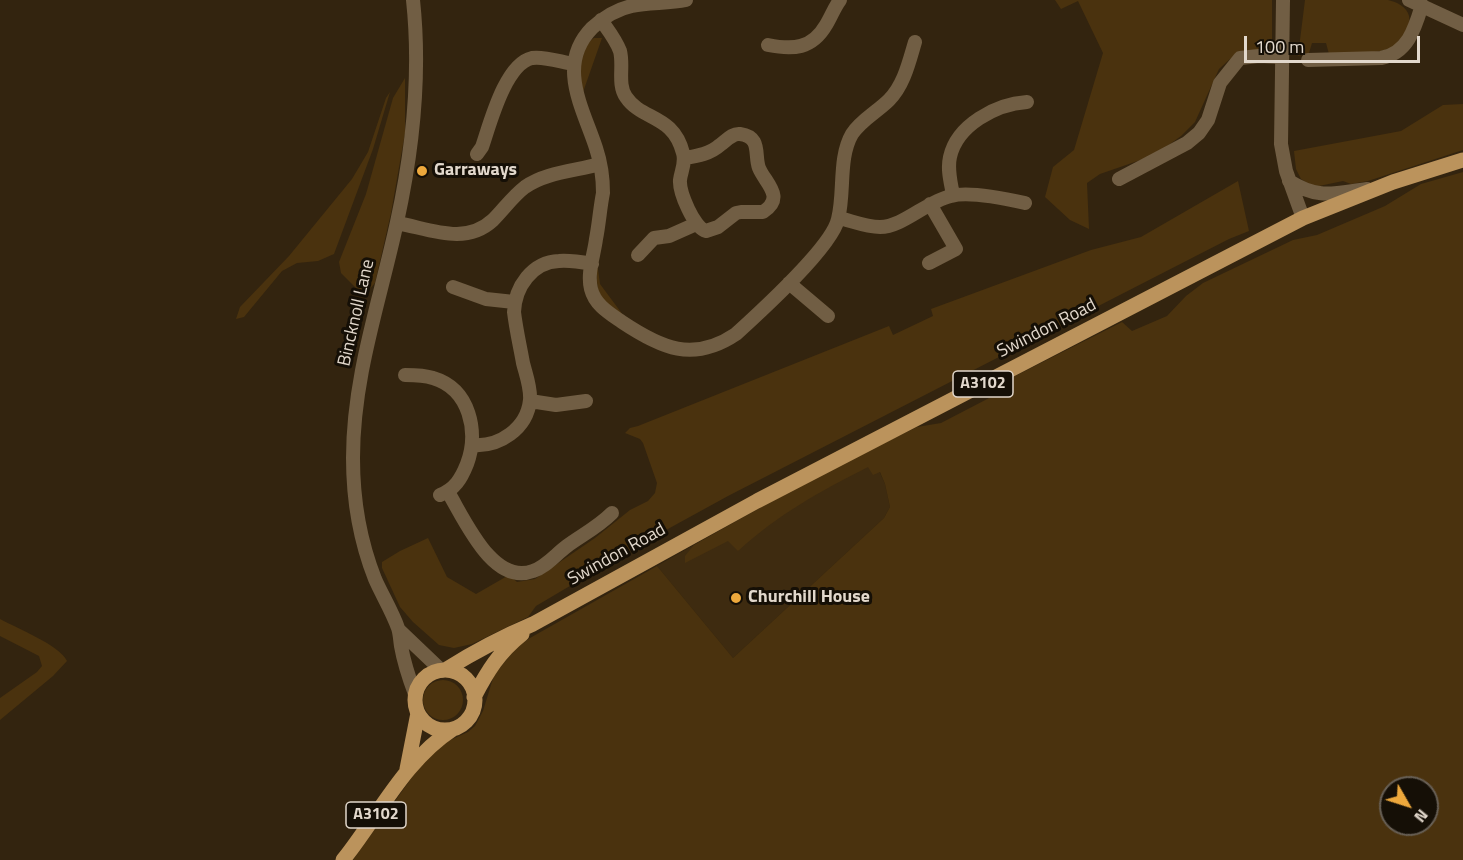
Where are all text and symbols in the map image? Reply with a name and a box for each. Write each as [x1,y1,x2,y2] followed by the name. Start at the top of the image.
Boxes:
[1247,24,1422,62] scale bar
[1255,33,1304,60] text: 100 m
[434,160,517,182] place label: Garraways
[415,164,429,178] marker: Garraways
[334,257,380,369] street label: Bincknoll Lane
[994,295,1100,363] street label: Swindon Road
[953,371,1013,397] road number: A3102
[564,519,670,591] street label: Swindon Road
[748,587,870,609] place label: Churchill House
[729,591,743,605] marker: Churchill House
[1379,776,1439,836] north arrow
[346,802,406,828] road number: A3102
[1409,804,1434,828] text: N

